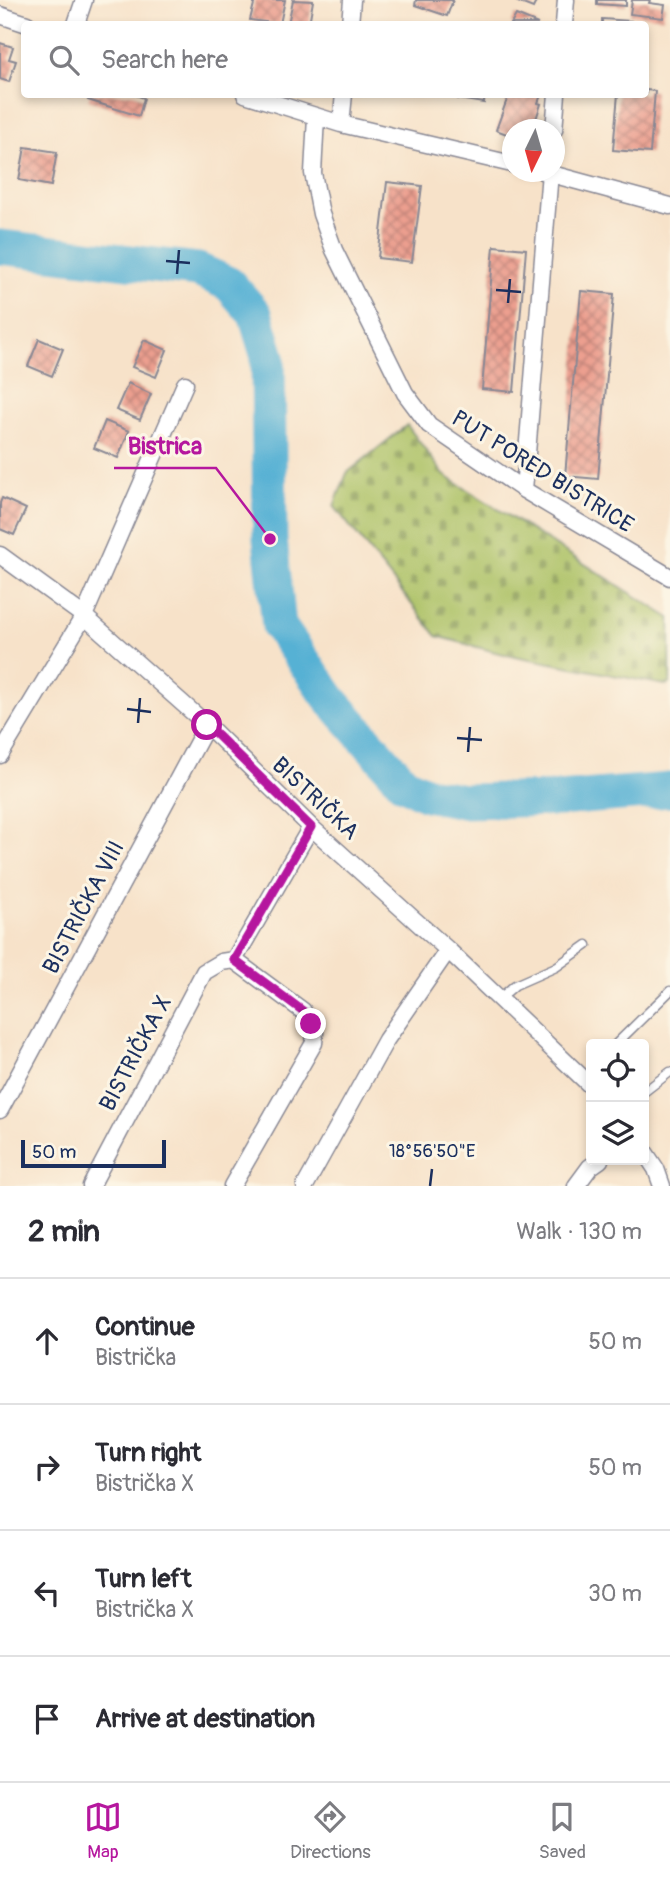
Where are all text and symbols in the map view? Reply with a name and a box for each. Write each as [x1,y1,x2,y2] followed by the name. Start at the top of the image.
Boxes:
[21,21,649,98] search box
[45,41,83,79] icon: search
[101,44,228,76] text: Search here
[502,119,565,182] north arrow
[446,404,639,539] street label: PUT PORED BISTRICE
[114,423,216,468] callout: Bistrica
[128,432,202,461] text: Bistrica
[191,709,222,740] route start
[266,751,365,846] street label: BISTRIČKA
[36,836,131,979] street label: BISTRIČKA VIII
[93,990,178,1116] street label: BISTRIČKA X
[295,1008,326,1039] route end
[586,1039,649,1165] map controls
[586,1039,649,1102] button: locate
[586,1102,649,1165] button: layers
[21,1137,166,1169] scale bar
[32,1140,76,1164] text: 50 m
[389,1140,475,1163] text: 18°56'50"E
[28,1213,100,1250] text: 2 min
[516,1217,642,1246] text: Walk · 130 m
[95,1311,195,1343] text: Continue
[28,1322,66,1360] icon: ahead
[588,1327,642,1356] text: 50 m
[95,1343,176,1372] text: Bistrička
[95,1437,201,1469] text: Turn right
[28,1448,66,1486] icon: right
[588,1453,642,1482] text: 50 m
[95,1469,194,1498] text: Bistrička X
[95,1563,191,1595] text: Turn left
[28,1574,66,1612] icon: left
[588,1579,642,1608] text: 30 m
[95,1595,194,1624] text: Bistrička X
[28,1700,66,1738] icon: arrive
[95,1703,315,1735] text: Arrive at destination
[84,1798,122,1864] tab: Map
[290,1798,371,1864] tab: Directions
[539,1798,586,1864] tab: Saved

